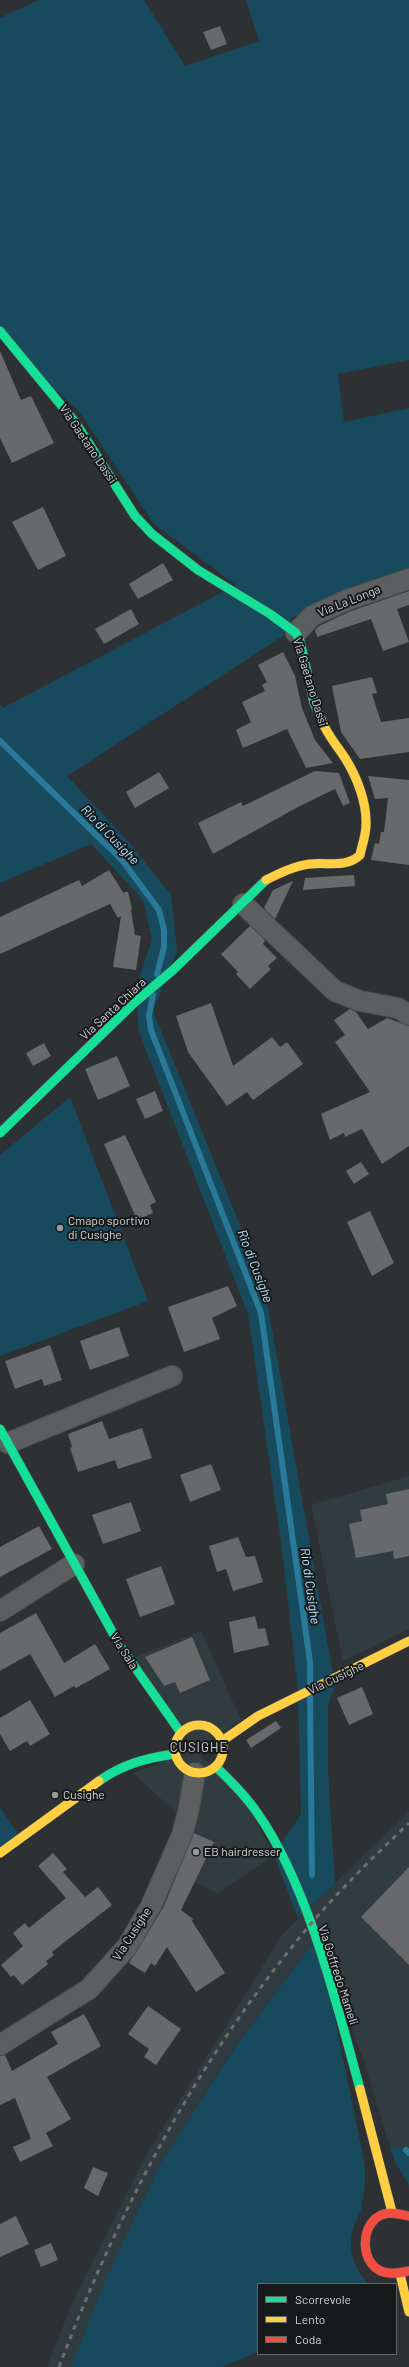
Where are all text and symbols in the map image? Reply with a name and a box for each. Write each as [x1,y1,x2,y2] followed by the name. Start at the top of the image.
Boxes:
[56,402,120,486] street label: Via Gaetano Dassi
[316,582,382,620] street label: Via La Longa
[290,636,330,728] street label: Via Gaetano Dassi
[78,802,142,868] water label: Rio di Cusighe
[77,975,149,1043] street label: Via Santa Chiara
[68,1214,150,1242] place label: Cmapo sportivo di Cusighe
[55,1223,65,1233] marker: Cmapo sportivo di Cusighe
[234,1227,276,1305] water label: Rio di Cusighe
[297,1547,323,1625] water label: Rio di Cusighe
[107,1630,141,1672] street label: Via Sala
[306,1658,366,1698] street label: Via Cusighe
[170,1740,228,1756] district label: CUSIGHE
[63,1788,105,1802] place label: Cusighe
[50,1790,60,1800] marker: Cusighe
[204,1845,280,1859] place label: EB hairdresser
[191,1847,201,1857] marker: EB hairdresser
[110,1905,154,1963] street label: Via Cusighe
[315,1923,361,2027] street label: Via Goffredo Mameli
[257,2283,397,2355] legend
[295,2292,351,2306] text: Scorrevole
[295,2312,325,2326] text: Lento
[295,2332,322,2346] text: Coda

